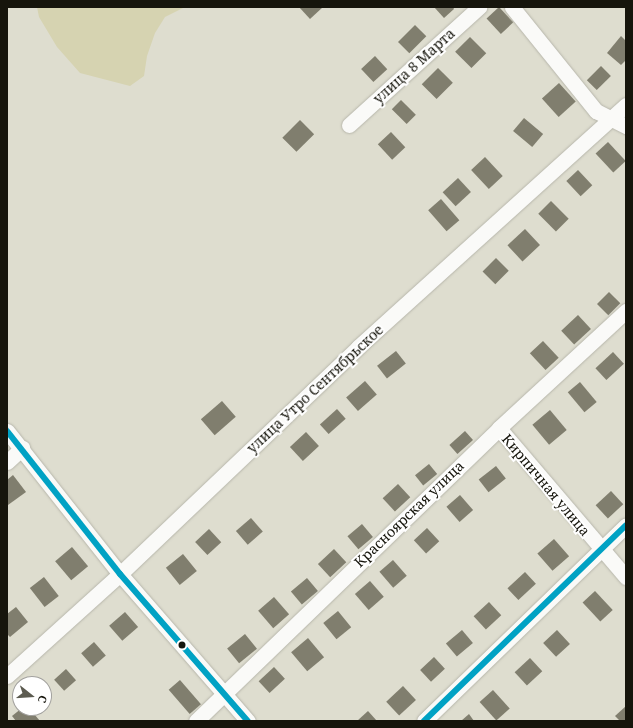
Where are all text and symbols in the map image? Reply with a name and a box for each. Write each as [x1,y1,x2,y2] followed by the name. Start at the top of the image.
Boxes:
[370,25,458,107] street label: улица 8 Марта
[243,321,387,457] street label: улица Утро Сентябрьское
[498,431,594,539] street label: Кирпичная улица
[351,457,467,571] street label: Красноярская улица
[177,640,187,650] unlabelled marker
[12,676,52,716] north arrow
[35,694,51,705] text: С

